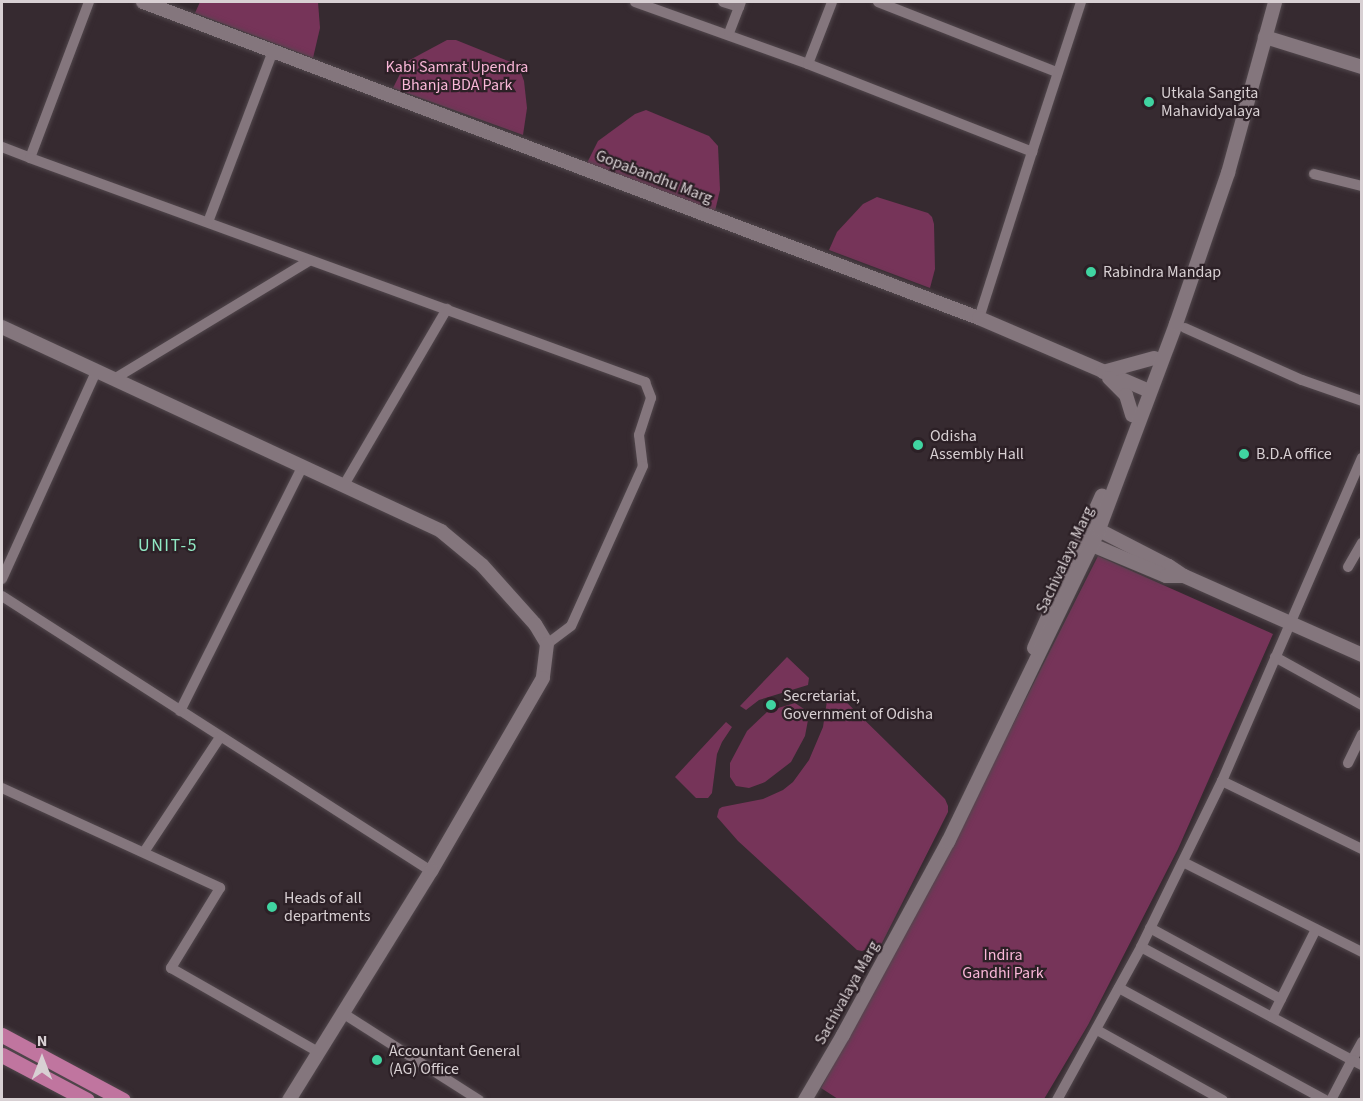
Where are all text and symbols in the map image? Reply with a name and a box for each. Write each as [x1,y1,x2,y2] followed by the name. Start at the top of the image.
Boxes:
[386,57,528,95] park label: Kabi Samrat Upendra Bhanja BDA Park
[1161,83,1260,121] place label: Utkala Sangita Mahavidyalaya
[1142,95,1156,109] marker: Utkala Sangita Mahavidyalaya
[593,146,715,208] street label: Gopabandhu Marg
[1103,262,1221,282] place label: Rabindra Mandap
[1084,265,1098,279] marker: Rabindra Mandap
[930,426,1024,464] place label: Odisha Assembly Hall
[911,438,925,452] marker: Odisha Assembly Hall
[1256,444,1332,464] place label: B.D.A office
[1237,447,1251,461] marker: B.D.A office
[1032,504,1098,616] street label: Sachivalaya Marg
[138,535,198,557] district label: UNIT-5
[783,686,933,724] place label: Secretariat, Government of Odisha
[764,698,778,712] marker: Secretariat, Government of Odisha
[284,888,370,926] place label: Heads of all departments
[265,900,279,914] marker: Heads of all departments
[811,938,883,1048] street label: Sachivalaya Marg
[962,945,1044,983] park label: Indira Gandhi Park
[12,1029,72,1089] north arrow
[37,1030,47,1052] text: N
[389,1041,520,1079] place label: Accountant General (AG) Office
[370,1053,384,1067] marker: Accountant General (AG) Office

